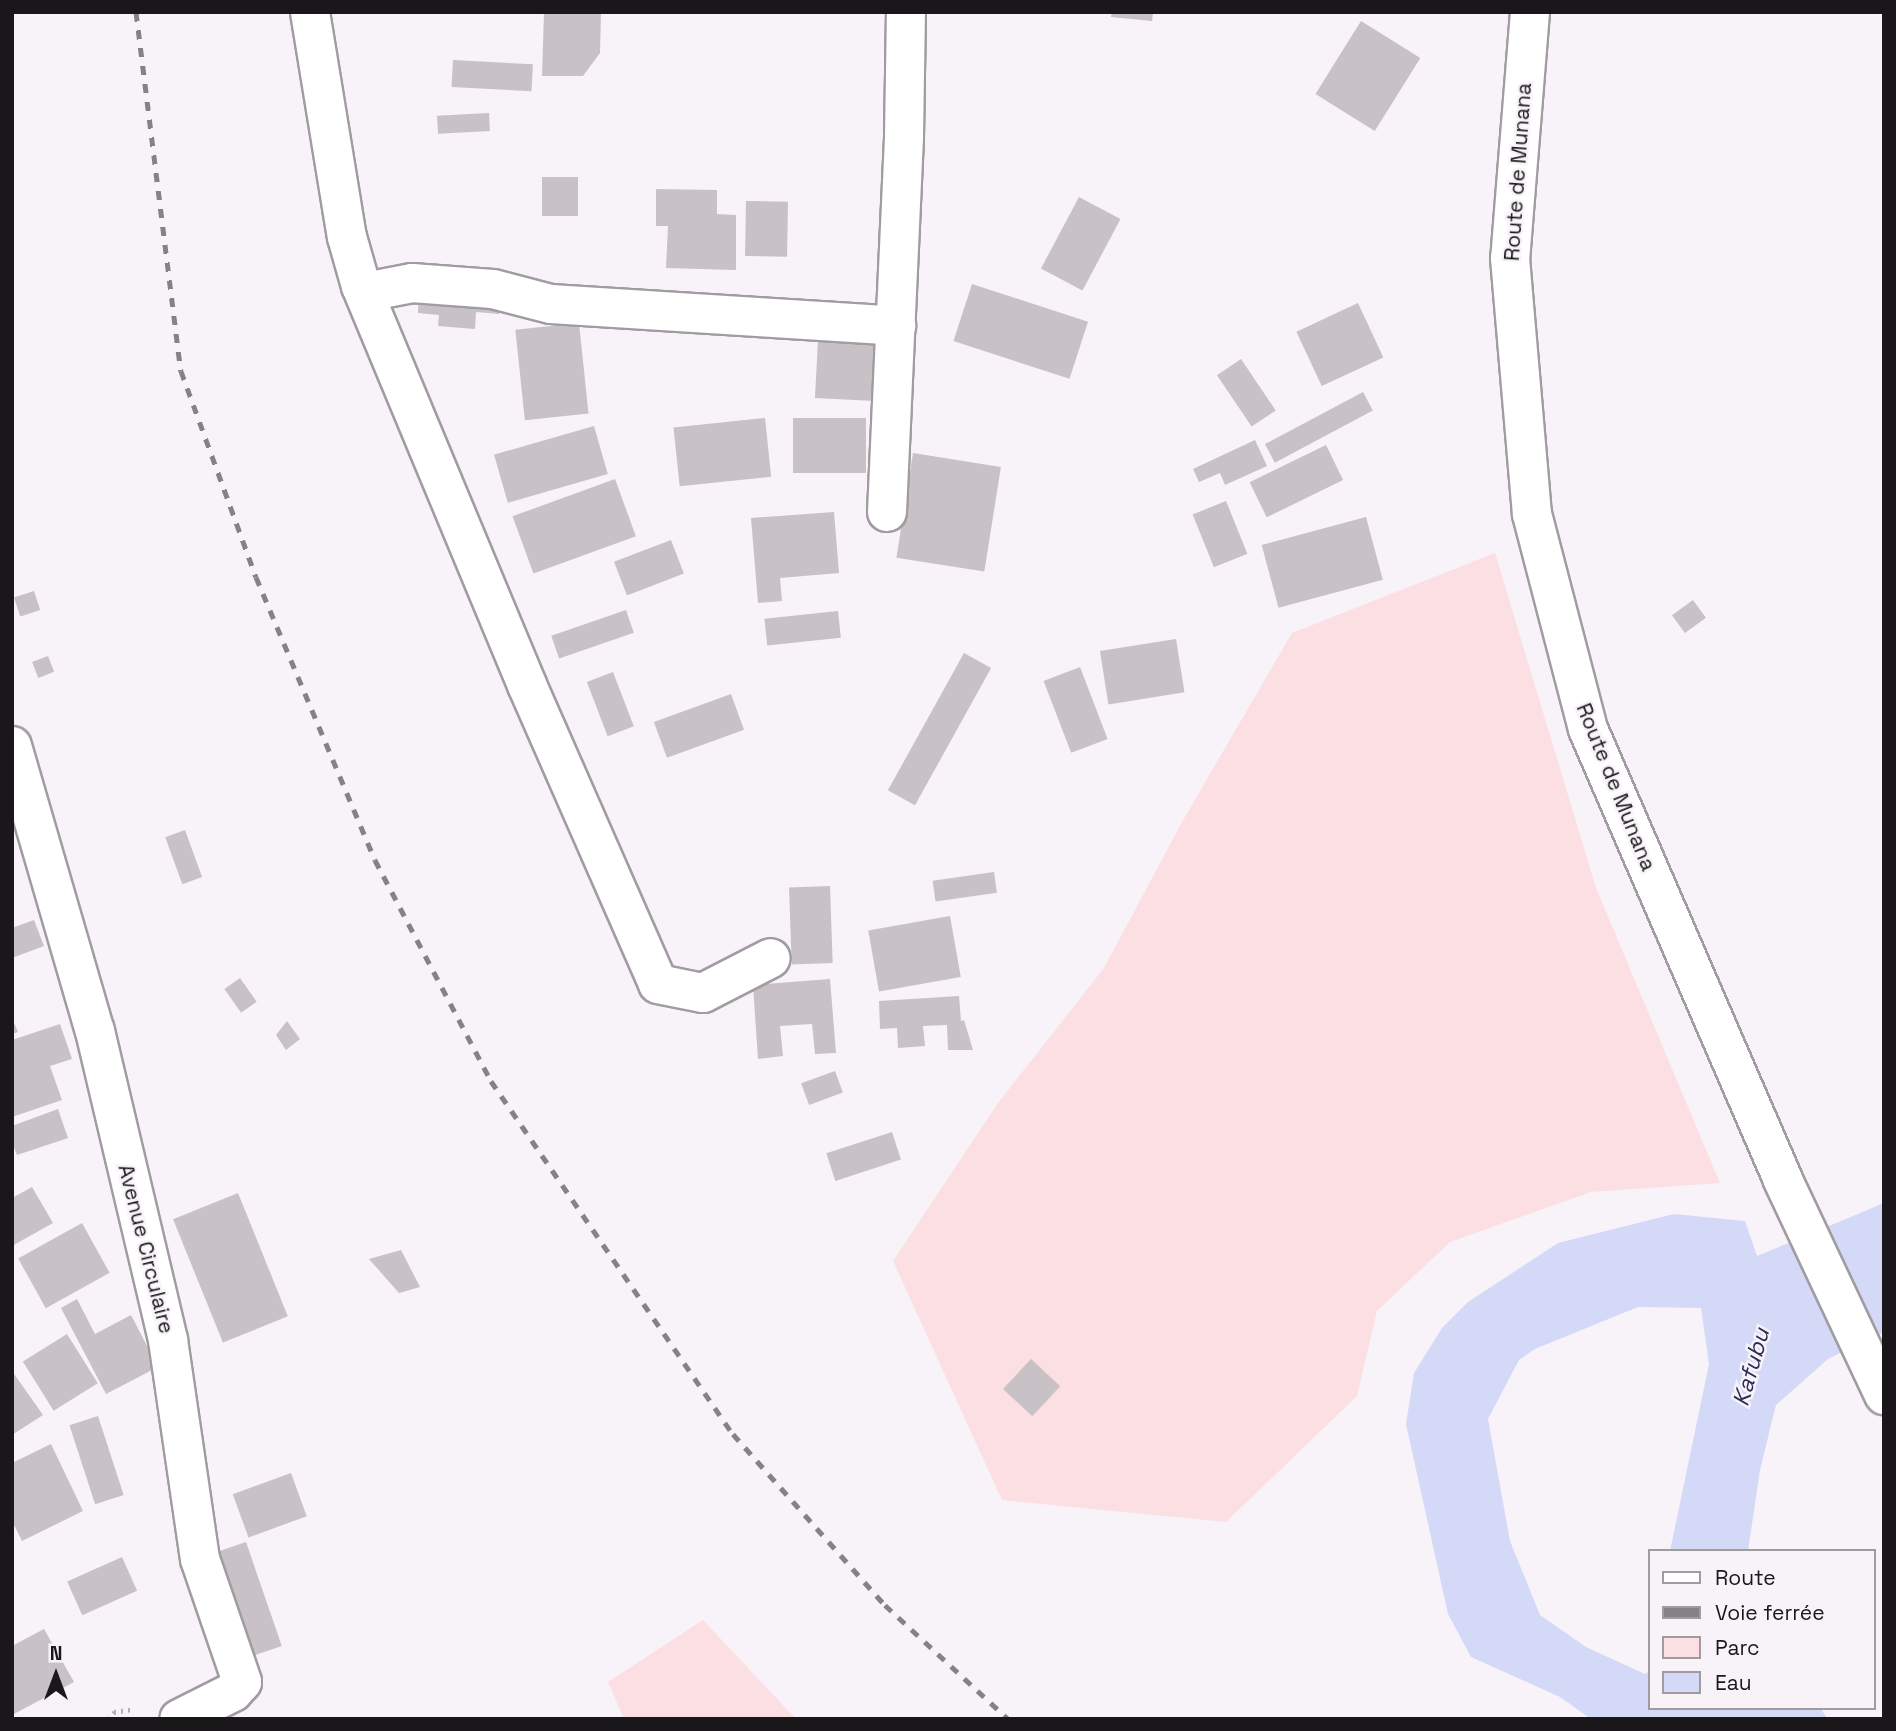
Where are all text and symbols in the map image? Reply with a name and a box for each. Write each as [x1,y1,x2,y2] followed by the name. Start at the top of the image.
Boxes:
[1499,82,1537,262] street label: Route de Munana
[1571,700,1661,874] street label: Route de Munana
[113,1162,179,1336] street label: Avenue Circulaire
[1727,1325,1775,1409] water label: Kafubu
[1647,1549,1875,1710] legend
[1715,1564,1776,1591] text: Route
[1715,1599,1825,1626] text: Voie ferrée
[1715,1634,1760,1661] text: Parc
[21,1640,91,1710] north arrow
[50,1641,62,1666] text: N
[1715,1669,1752,1696] text: Eau

